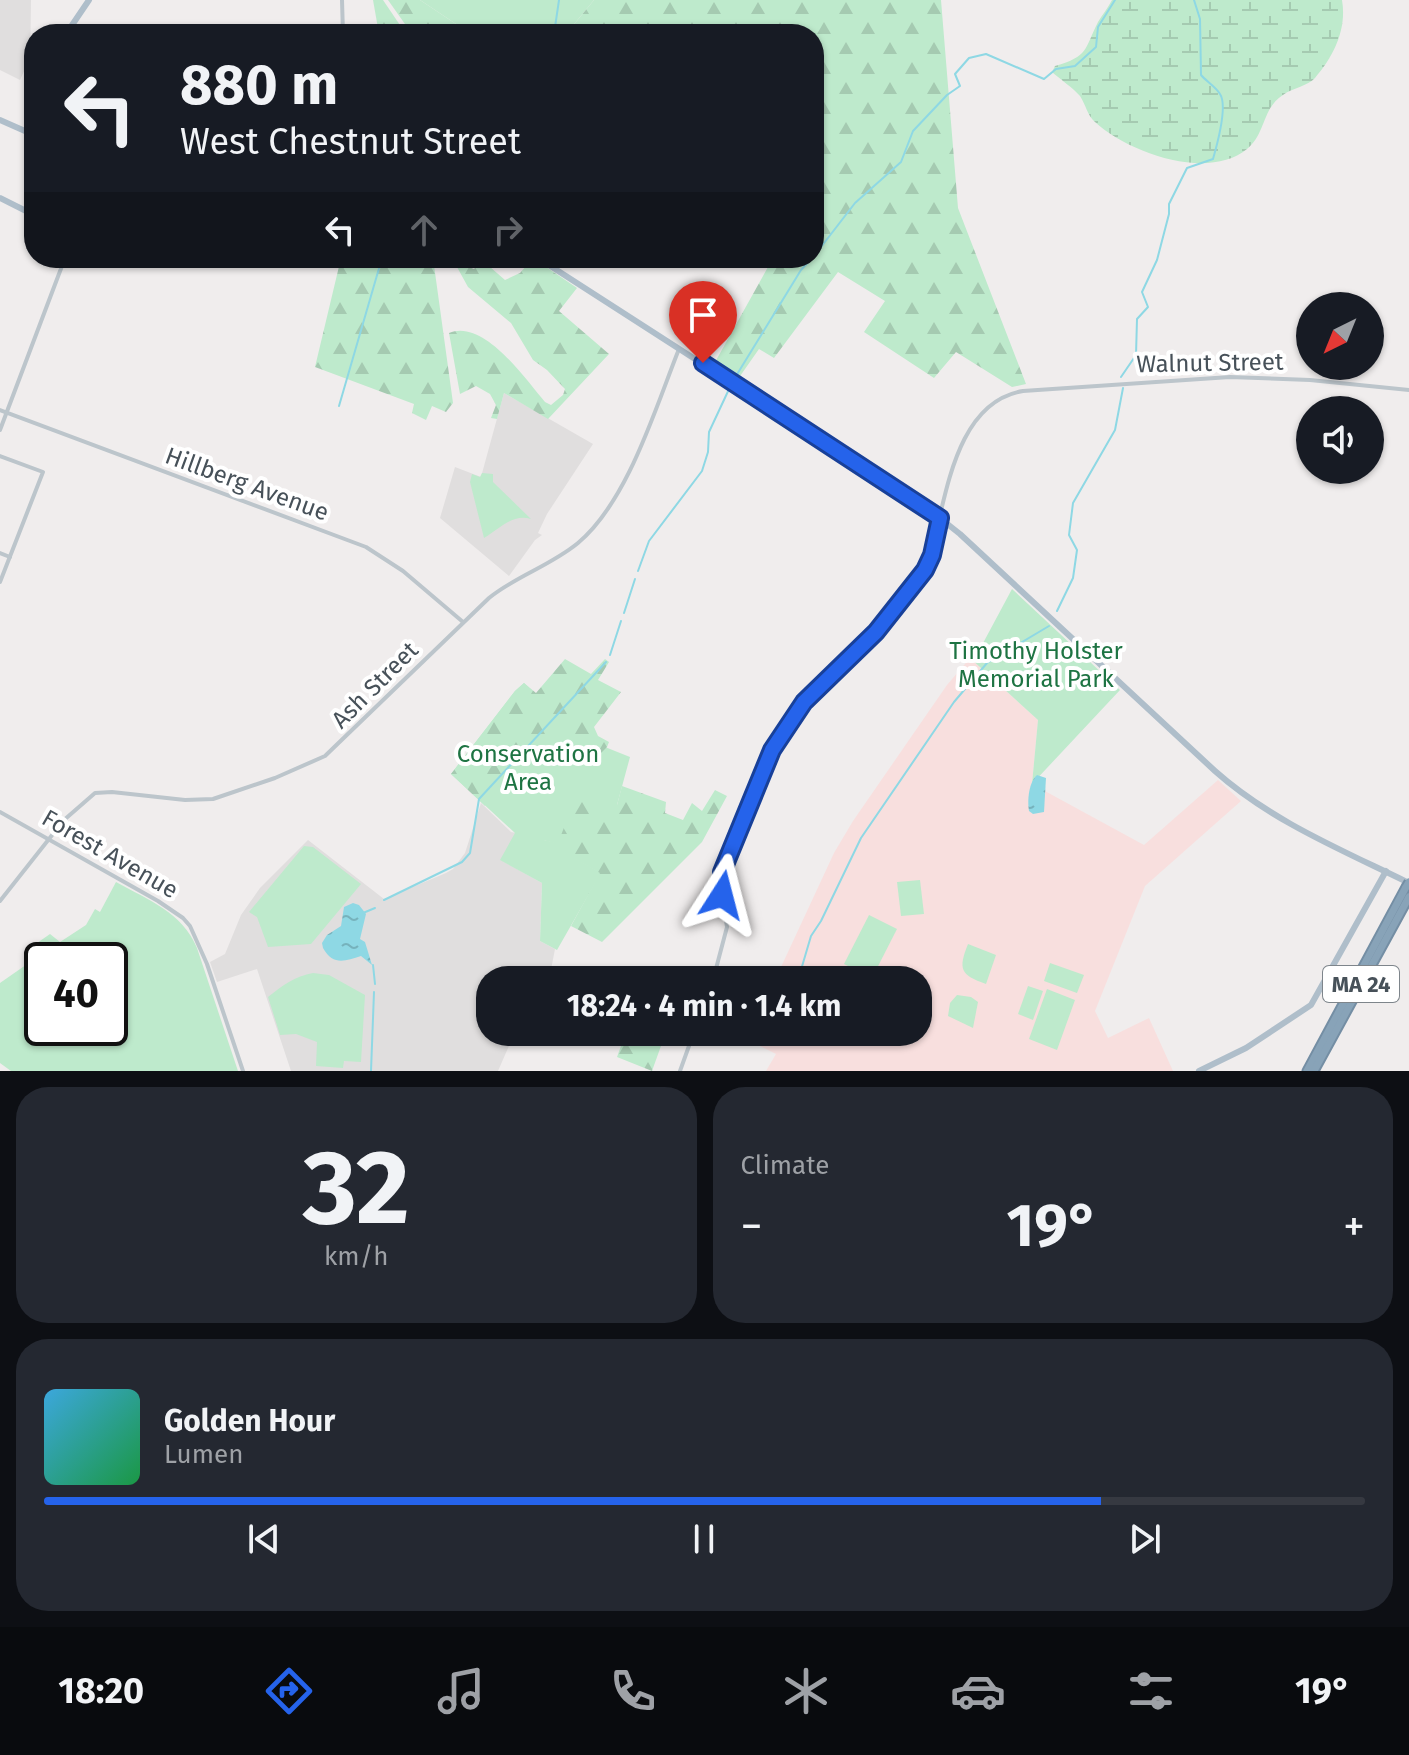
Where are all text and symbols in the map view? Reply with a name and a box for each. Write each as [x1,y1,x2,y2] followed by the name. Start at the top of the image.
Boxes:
[180,52,338,119] text: 880 m
[48,56,152,160] icon: left
[180,120,521,164] text: West Chestnut Street
[318,208,362,252] icon: left
[402,208,446,252] icon: ahead
[486,208,530,252] icon: right
[669,281,737,363] pin
[1296,292,1384,380] north arrow
[1296,292,1384,484] map controls
[681,293,725,337] icon: arrive
[1136,348,1284,378] street label: Walnut Street
[1296,396,1384,484] button: sound
[161,441,333,527] street label: Hillberg Avenue
[326,636,424,734] street label: Ash Street
[949,637,1124,693] park label: Timothy Holster Memorial Park
[457,740,599,796] park label: Conservation Area
[37,804,183,904] street label: Forest Avenue
[680,853,764,937] position arrow
[24,942,128,1046] speed limit sign: 40
[1323,966,1399,1002] road number: MA 24
[567,988,841,1024] text: 18:24 · 4 min · 1.4 km
[303,1126,410,1251] text: 32
[741,1150,829,1181] text: Climate
[1006,1190,1099,1262] text: 19°
[741,1200,763,1253] text: −
[1343,1200,1365,1253] text: +
[324,1241,388,1272] text: km/h
[164,1403,335,1439] text: Golden Hour
[164,1439,243,1470] text: Lumen
[242,1517,286,1561] icon: previous
[682,1517,726,1561] icon: pause
[1123,1517,1167,1561] icon: next
[261,1663,317,1719] icon: directions
[433,1663,489,1719] icon: music
[605,1663,661,1719] icon: phone
[778,1663,834,1719] icon: climate
[950,1663,1006,1719] icon: car
[1123,1663,1179,1719] icon: filters
[58,1669,144,1713] text: 18:20
[1295,1669,1351,1713] text: 19°

